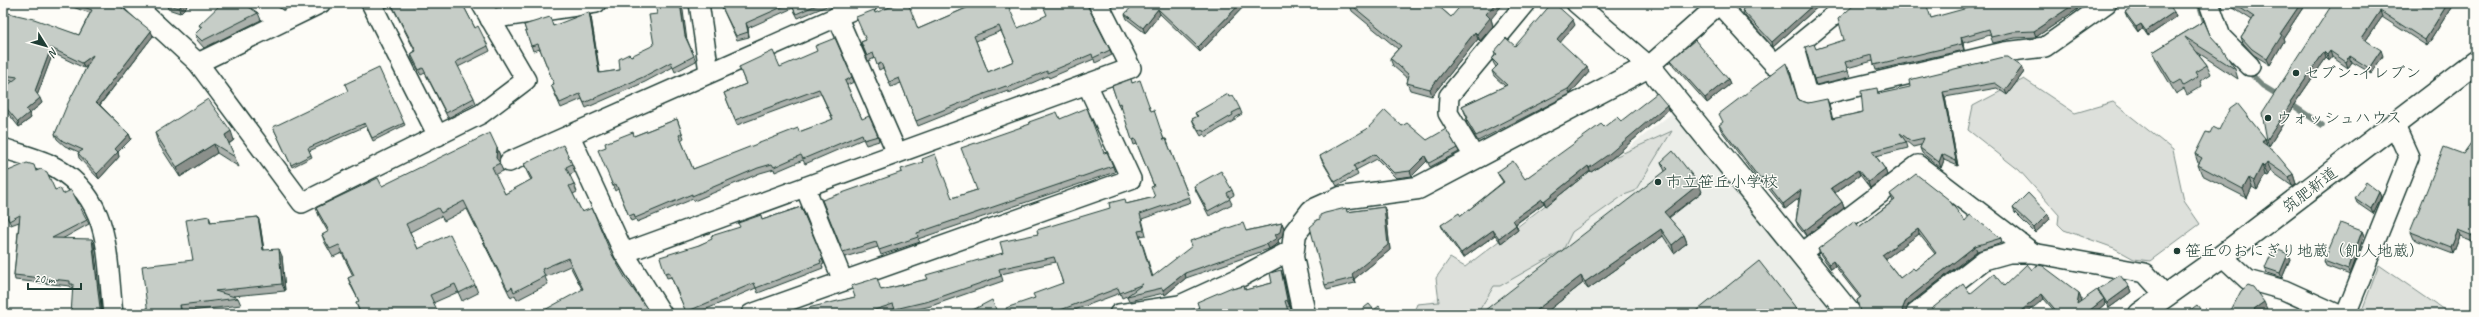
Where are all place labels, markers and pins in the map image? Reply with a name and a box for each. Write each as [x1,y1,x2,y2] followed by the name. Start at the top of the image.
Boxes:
[2304,63,2421,83] place label: セブン-イレブン
[2291,68,2301,78] marker: セブン-イレブン
[2276,108,2402,128] place label: ウォッシュハウス
[2263,113,2273,123] marker: ウォッシュハウス
[1666,172,1778,192] place label: 市立笹丘小学校
[1653,177,1663,187] marker: 市立笹丘小学校
[2185,241,2425,261] place label: 笹丘のおにぎり地蔵（飢人地蔵）
[2172,246,2182,256] marker: 笹丘のおにぎり地蔵（飢人地蔵）

